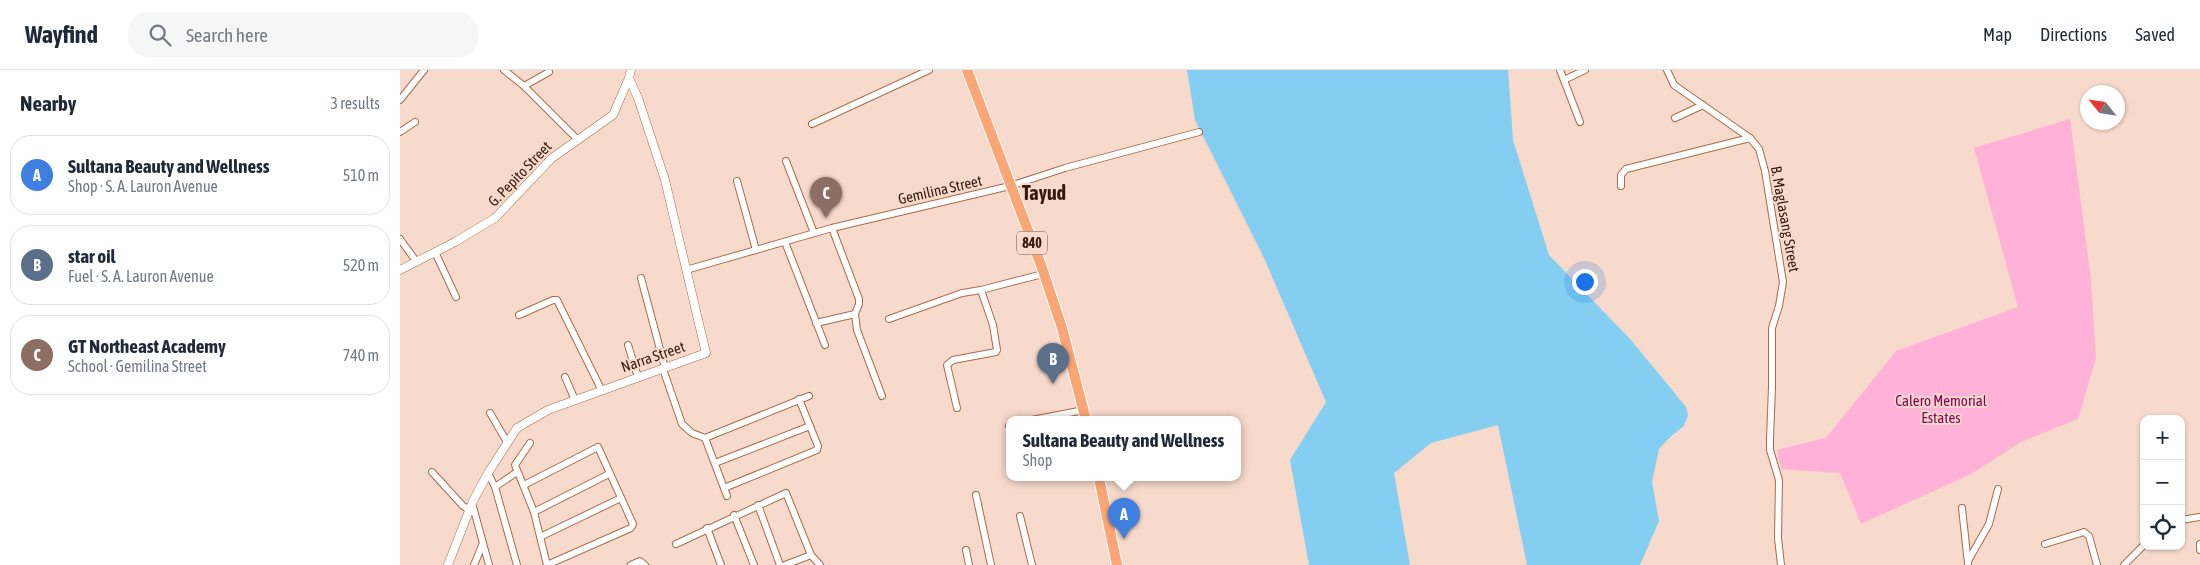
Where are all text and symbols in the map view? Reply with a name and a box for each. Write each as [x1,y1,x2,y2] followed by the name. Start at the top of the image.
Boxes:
[128,12,478,57] search box
[25,21,98,48] text: Wayfind
[146,21,174,49] icon: search
[186,24,268,46] text: Search here
[1983,24,2012,45] text: Map
[2040,24,2107,45] text: Directions
[2135,24,2175,45] text: Saved
[2080,85,2125,130] north arrow
[20,91,76,115] text: Nearby
[330,94,380,112] text: 3 results
[485,138,555,210] street label: G. Pepito Street
[68,155,270,177] text: Sultana Beauty and Wellness
[1768,165,1803,273] street label: B. Maglasang Street
[33,166,41,184] text: A
[343,166,379,184] text: 510 m
[896,172,984,207] street label: Gemilina Street
[68,177,218,195] text: Shop · S. A. Lauron Avenue
[810,177,842,218] pin: C
[1022,181,1066,204] district label: Tayud
[1017,232,1047,254] road number: 840
[68,245,116,267] text: star oil
[33,256,41,274] text: B
[343,256,379,274] text: 520 m
[68,267,214,285] text: Fuel · S. A. Lauron Avenue
[1572,269,1598,295] your location
[68,335,226,357] text: GT Northeast Academy
[619,338,687,375] street label: Narra Street
[1037,343,1069,384] pin: B
[33,346,41,364] text: C
[343,346,379,364] text: 740 m
[68,357,207,375] text: School · Gemilina Street
[1895,392,1987,426] park label: Calero Memorial Estates
[2140,415,2185,550] map controls
[2140,415,2185,460] button: +
[1006,416,1241,481] popup
[1023,429,1224,451] text: Sultana Beauty and Wellness
[1023,451,1052,469] text: Shop
[2140,460,2185,505] button: −
[1108,498,1140,539] pin: A
[2140,505,2185,550] button: locate

